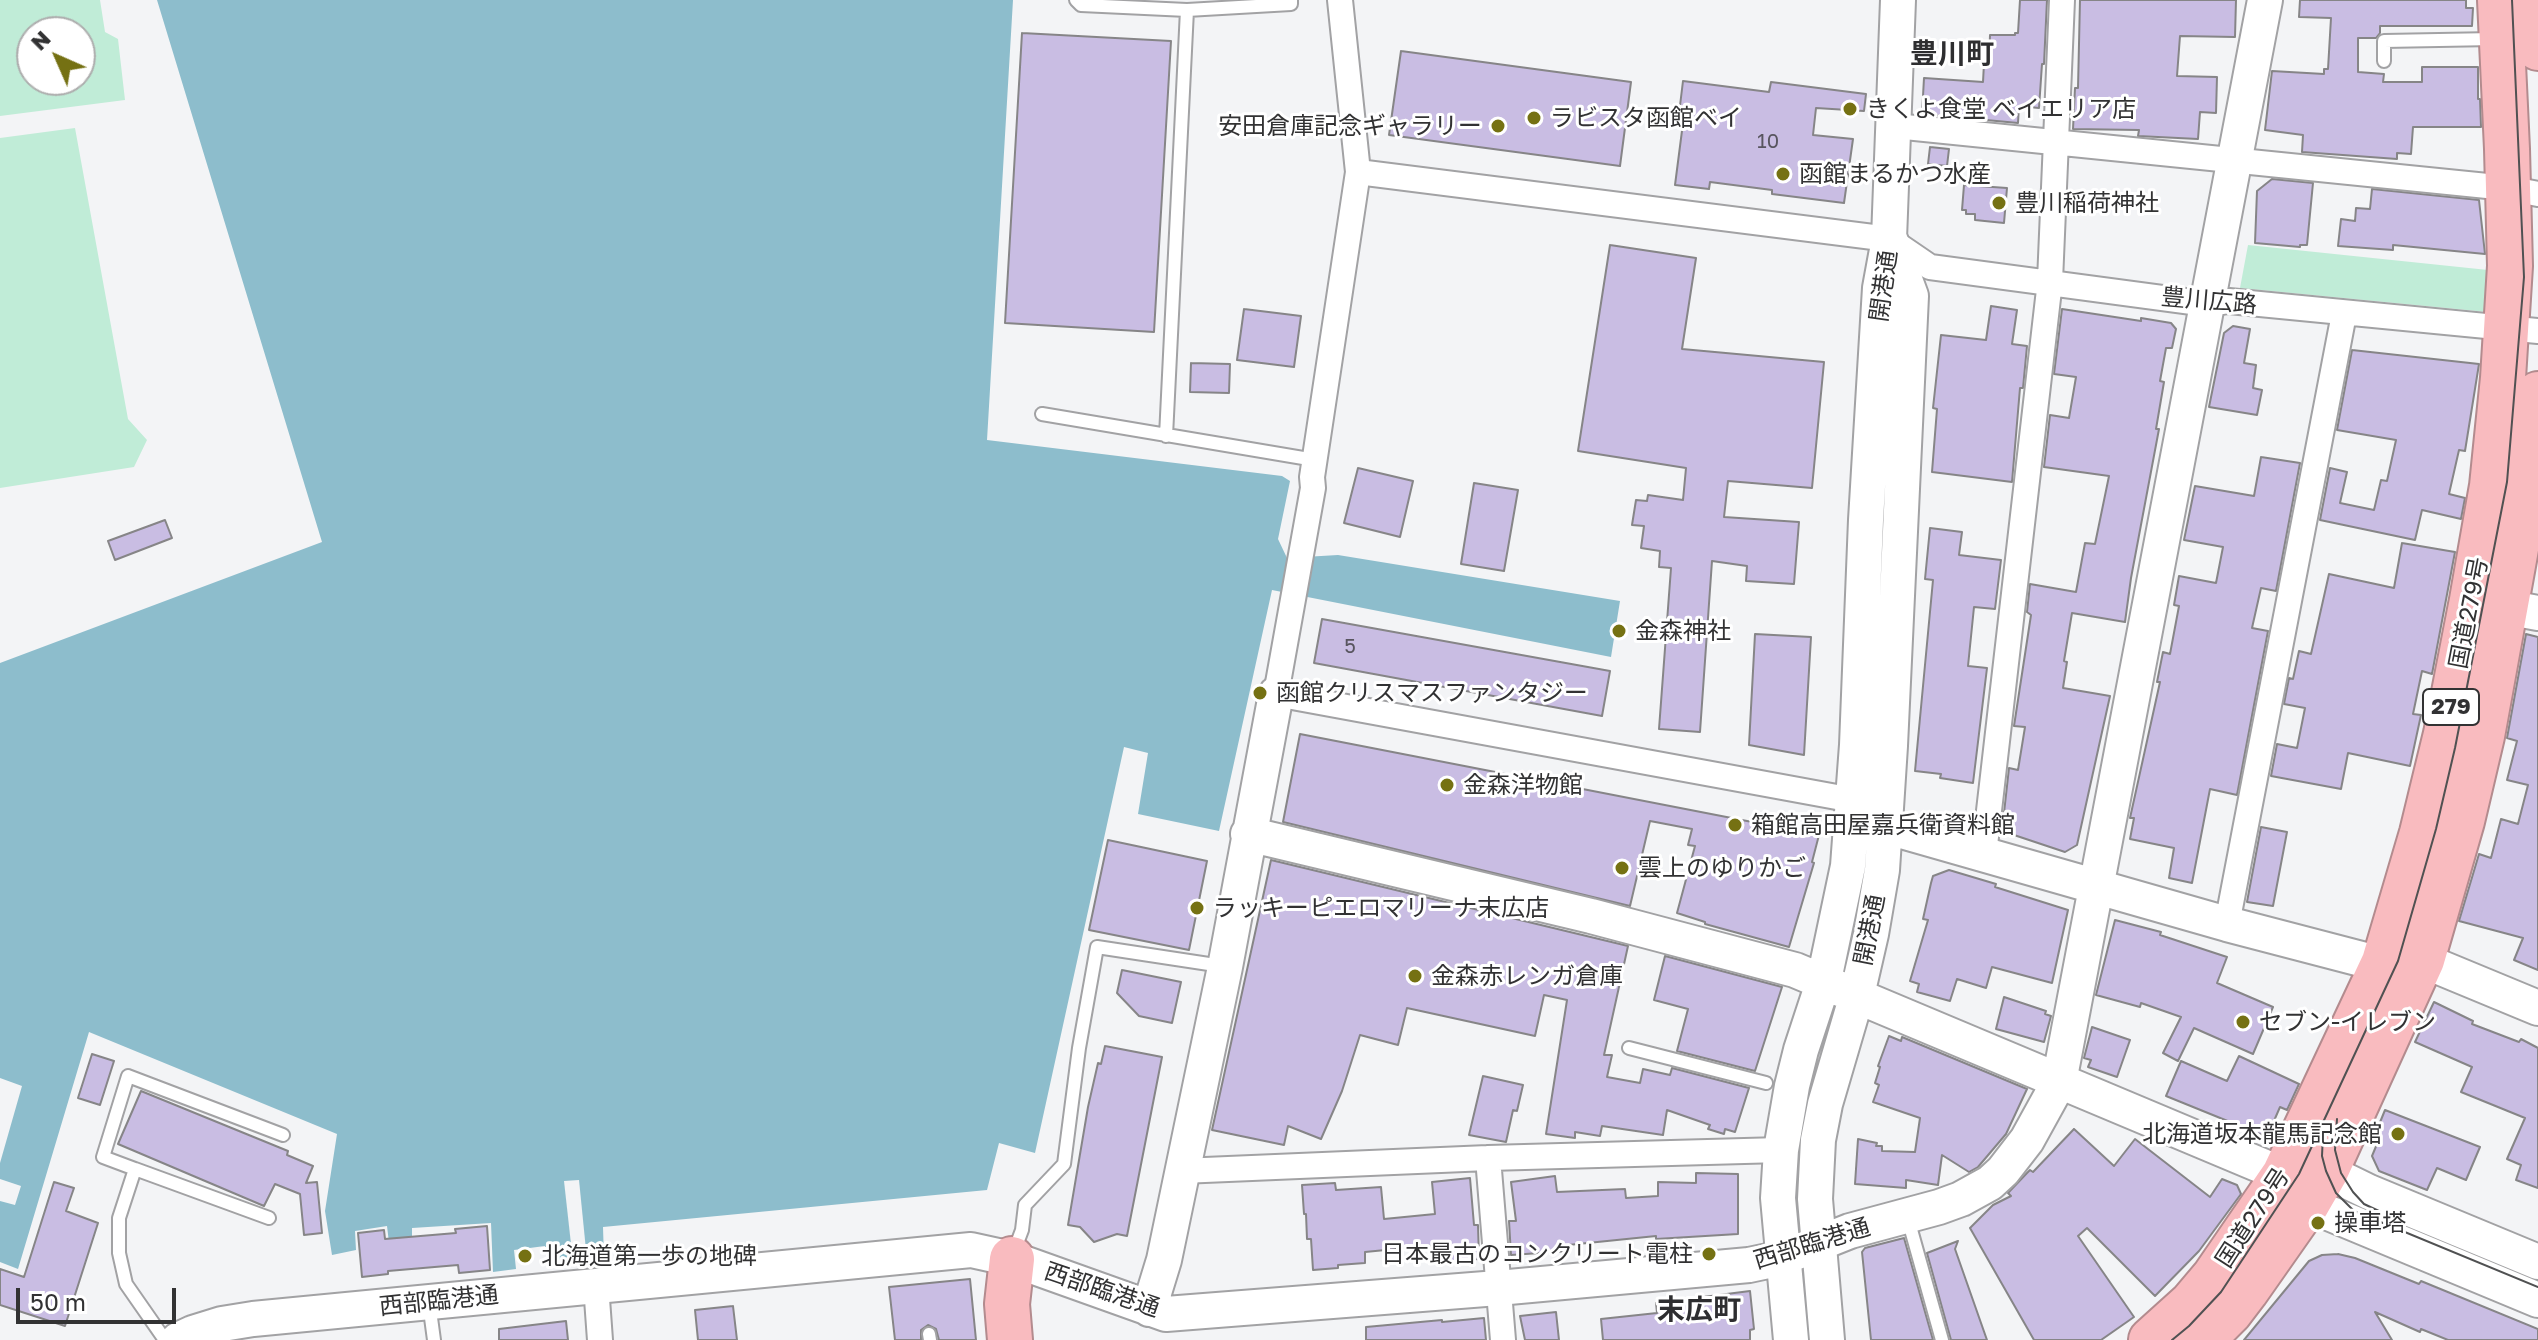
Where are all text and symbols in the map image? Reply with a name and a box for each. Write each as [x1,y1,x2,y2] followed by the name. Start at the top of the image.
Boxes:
[16,16,96,96] north arrow
[25,25,56,56] text: N
[1910,37,1994,71] district label: 豊川町
[1866,95,2136,123] place label: きくよ食堂 ベイエリア店
[1841,100,1859,118] marker: きくよ食堂 ベイエリア店
[1550,104,1742,132] place label: ラビスタ函館ベイ
[1525,109,1543,127] marker: ラビスタ函館ベイ
[1218,112,1482,140] place label: 安田倉庫記念ギャラリー
[1489,117,1507,135] marker: 安田倉庫記念ギャラリー
[1757,130,1779,154] house number: 10
[1799,160,1991,188] place label: 函館まるかつ水産
[1774,165,1792,183] marker: 函館まるかつ水産
[2015,189,2159,217] place label: 豊川稲荷神社
[1990,194,2008,212] marker: 豊川稲荷神社
[1865,248,1903,324] street label: 開港通
[2160,282,2258,320] street label: 豊川広路
[2444,555,2494,671] street label: 国道279号
[1635,617,1731,645] place label: 金森神社
[1610,622,1628,640] marker: 金森神社
[1344,635,1356,659] house number: 5
[1276,679,1588,707] place label: 函館クリスマスファンタジー
[1251,684,1269,702] marker: 函館クリスマスファンタジー
[2423,689,2479,725] road number: 279
[1463,771,1583,799] place label: 金森洋物館
[1438,776,1456,794] marker: 金森洋物館
[1751,811,2015,839] place label: 箱館高田屋嘉兵衛資料館
[1726,816,1744,834] marker: 箱館高田屋嘉兵衛資料館
[1638,854,1806,882] place label: 雲上のゆりかご
[1613,859,1631,877] marker: 雲上のゆりかご
[1849,892,1891,968] street label: 開港通
[1213,894,1549,922] place label: ラッキーピエロマリーナ末広店
[1188,899,1206,917] marker: ラッキーピエロマリーナ末広店
[1431,962,1623,990] place label: 金森赤レンガ倉庫
[1406,967,1424,985] marker: 金森赤レンガ倉庫
[2259,1008,2436,1036] place label: セブン-イレブン
[2234,1013,2252,1031] marker: セブン-イレブン
[2142,1120,2382,1148] place label: 北海道坂本龍馬記念館
[2389,1125,2407,1143] marker: 北海道坂本龍馬記念館
[2210,1163,2296,1273] street label: 国道279号
[2334,1209,2406,1237] place label: 操車塔
[1750,1213,1874,1275] street label: 西部臨港通
[2309,1214,2327,1232] marker: 操車塔
[1381,1240,1693,1268] place label: 日本最古のコンクリート電柱
[541,1242,757,1270] place label: 北海道第一歩の地碑
[1700,1245,1718,1263] marker: 日本最古のコンクリート電柱
[516,1247,534,1265] marker: 北海道第一歩の地碑
[1041,1257,1163,1323] street label: 西部臨港通
[20,1272,180,1322] scale bar
[378,1280,500,1322] street label: 西部臨港通
[30,1287,86,1316] text: 50 m
[1657,1293,1741,1327] district label: 末広町

